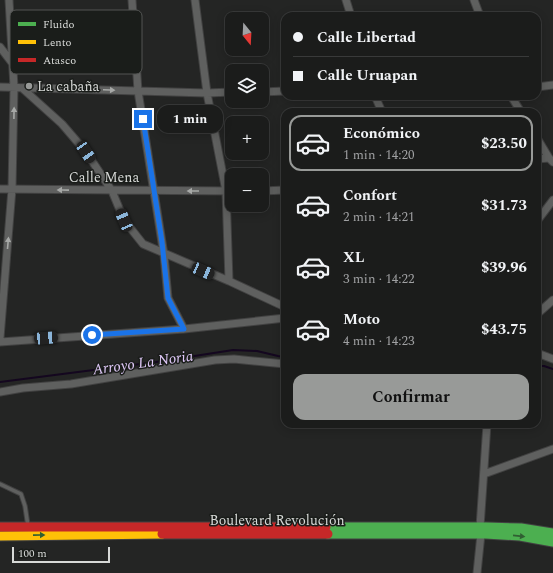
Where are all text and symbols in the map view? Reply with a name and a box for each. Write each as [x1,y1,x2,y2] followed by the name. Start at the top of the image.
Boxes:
[10,10,142,74] legend
[225,12,269,56] north arrow
[225,12,269,212] map controls
[43,16,75,33] text: Fluido
[317,26,416,49] text: Calle Libertad
[43,34,72,51] text: Lento
[43,52,76,69] text: Atasco
[225,64,269,108] button: layers
[317,64,418,87] text: Calle Uruapan
[37,76,100,97] place label: La cabaña
[24,81,34,91] marker: La cabaña
[103,87,116,93] one-way arrow
[157,105,223,133] callout: 1 min
[10,107,17,119] one-way arrow
[173,109,207,129] text: 1 min
[134,110,152,128] route end
[225,116,269,160] button: +
[343,122,420,145] text: Económico
[295,125,331,161] icon: car
[481,132,527,155] text: $23.50
[74,139,98,165] car
[343,145,415,165] text: 1 min · 14:20
[69,167,139,188] street label: Calle Mena
[225,168,269,212] button: −
[343,184,397,207] text: Confort
[56,187,69,193] one-way arrow
[295,187,331,223] icon: car
[186,188,199,194] one-way arrow
[481,194,527,217] text: $31.73
[114,207,134,233] car
[343,207,415,227] text: 2 min · 14:21
[4,237,11,249] one-way arrow
[343,246,364,269] text: XL
[295,249,331,285] icon: car
[481,256,527,279] text: $39.96
[190,261,216,281] car
[343,269,415,289] text: 3 min · 14:22
[343,308,380,331] text: Moto
[295,311,331,347] icon: car
[481,318,527,341] text: $43.75
[83,326,101,344] route start
[34,331,58,345] car
[343,331,415,351] text: 4 min · 14:23
[90,345,195,382] water label: Arroyo La Noria
[293,374,529,420] button: Confirmar
[209,510,345,531] street label: Boulevard Revolución
[33,532,45,539] one-way arrow
[513,533,525,539] one-way arrow
[12,545,110,564] scale bar
[18,545,47,562] text: 100 m

